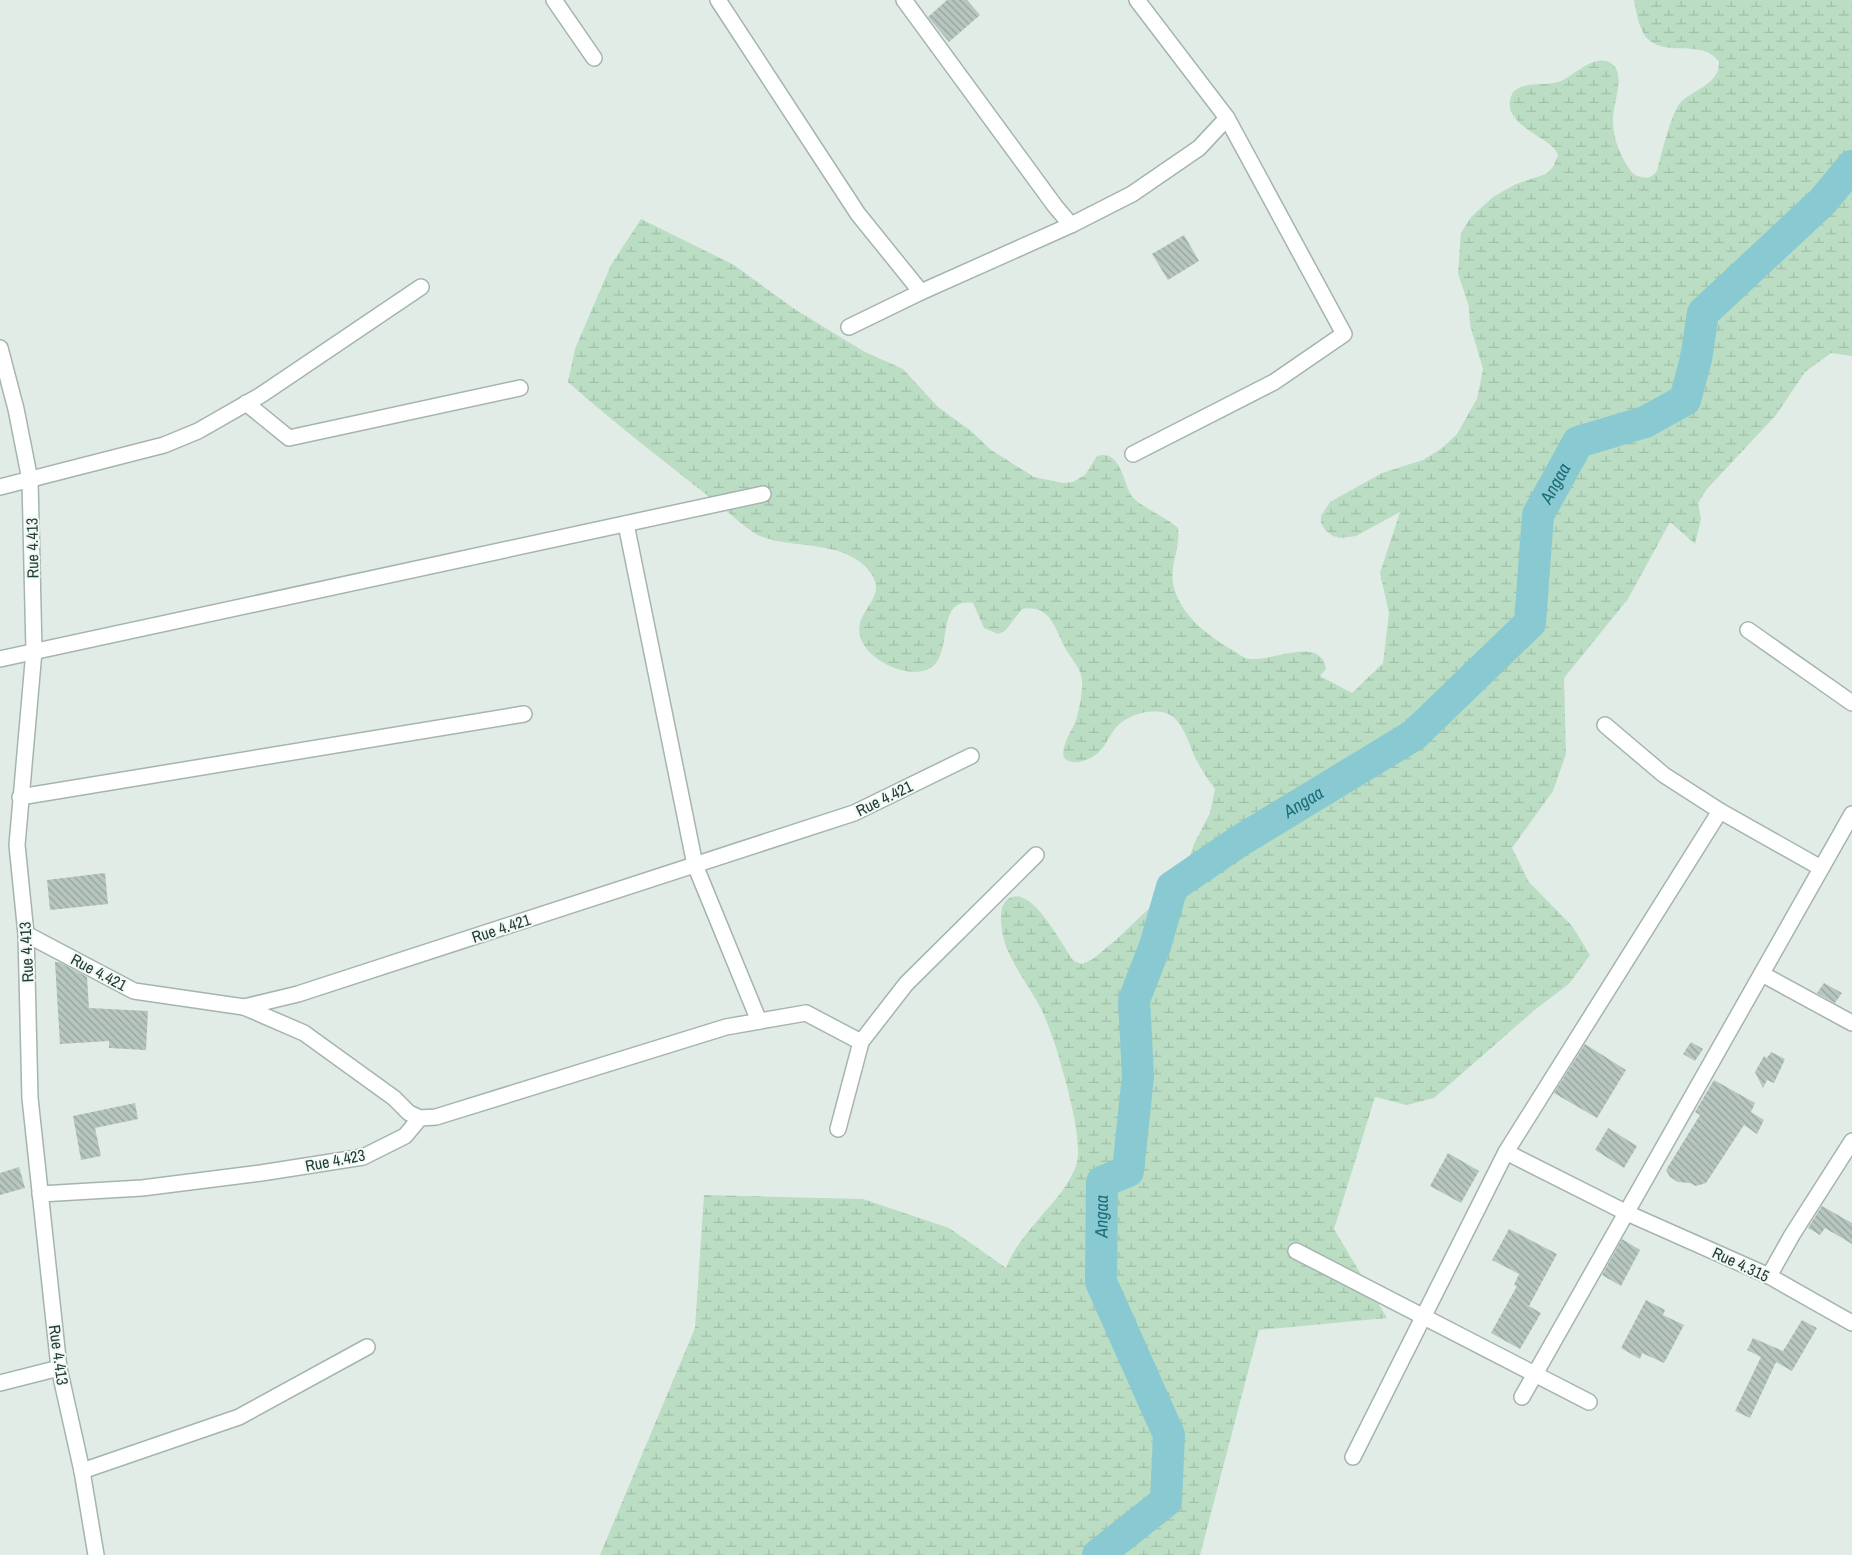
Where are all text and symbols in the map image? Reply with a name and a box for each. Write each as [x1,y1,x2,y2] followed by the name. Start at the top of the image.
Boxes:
[1533,458,1576,509] water label: Angaa
[20,518,44,578] street label: Rue 4.413
[852,775,917,821] street label: Rue 4.421
[1278,780,1328,824] water label: Angaa
[469,908,534,948] street label: Rue 4.421
[13,921,39,983] street label: Rue 4.413
[67,948,132,996] street label: Rue 4.421
[303,1143,367,1177] street label: Rue 4.423
[1088,1195,1114,1239] water label: Angaa
[1709,1241,1773,1287] street label: Rue 4.315
[44,1323,74,1387] street label: Rue 4.413

